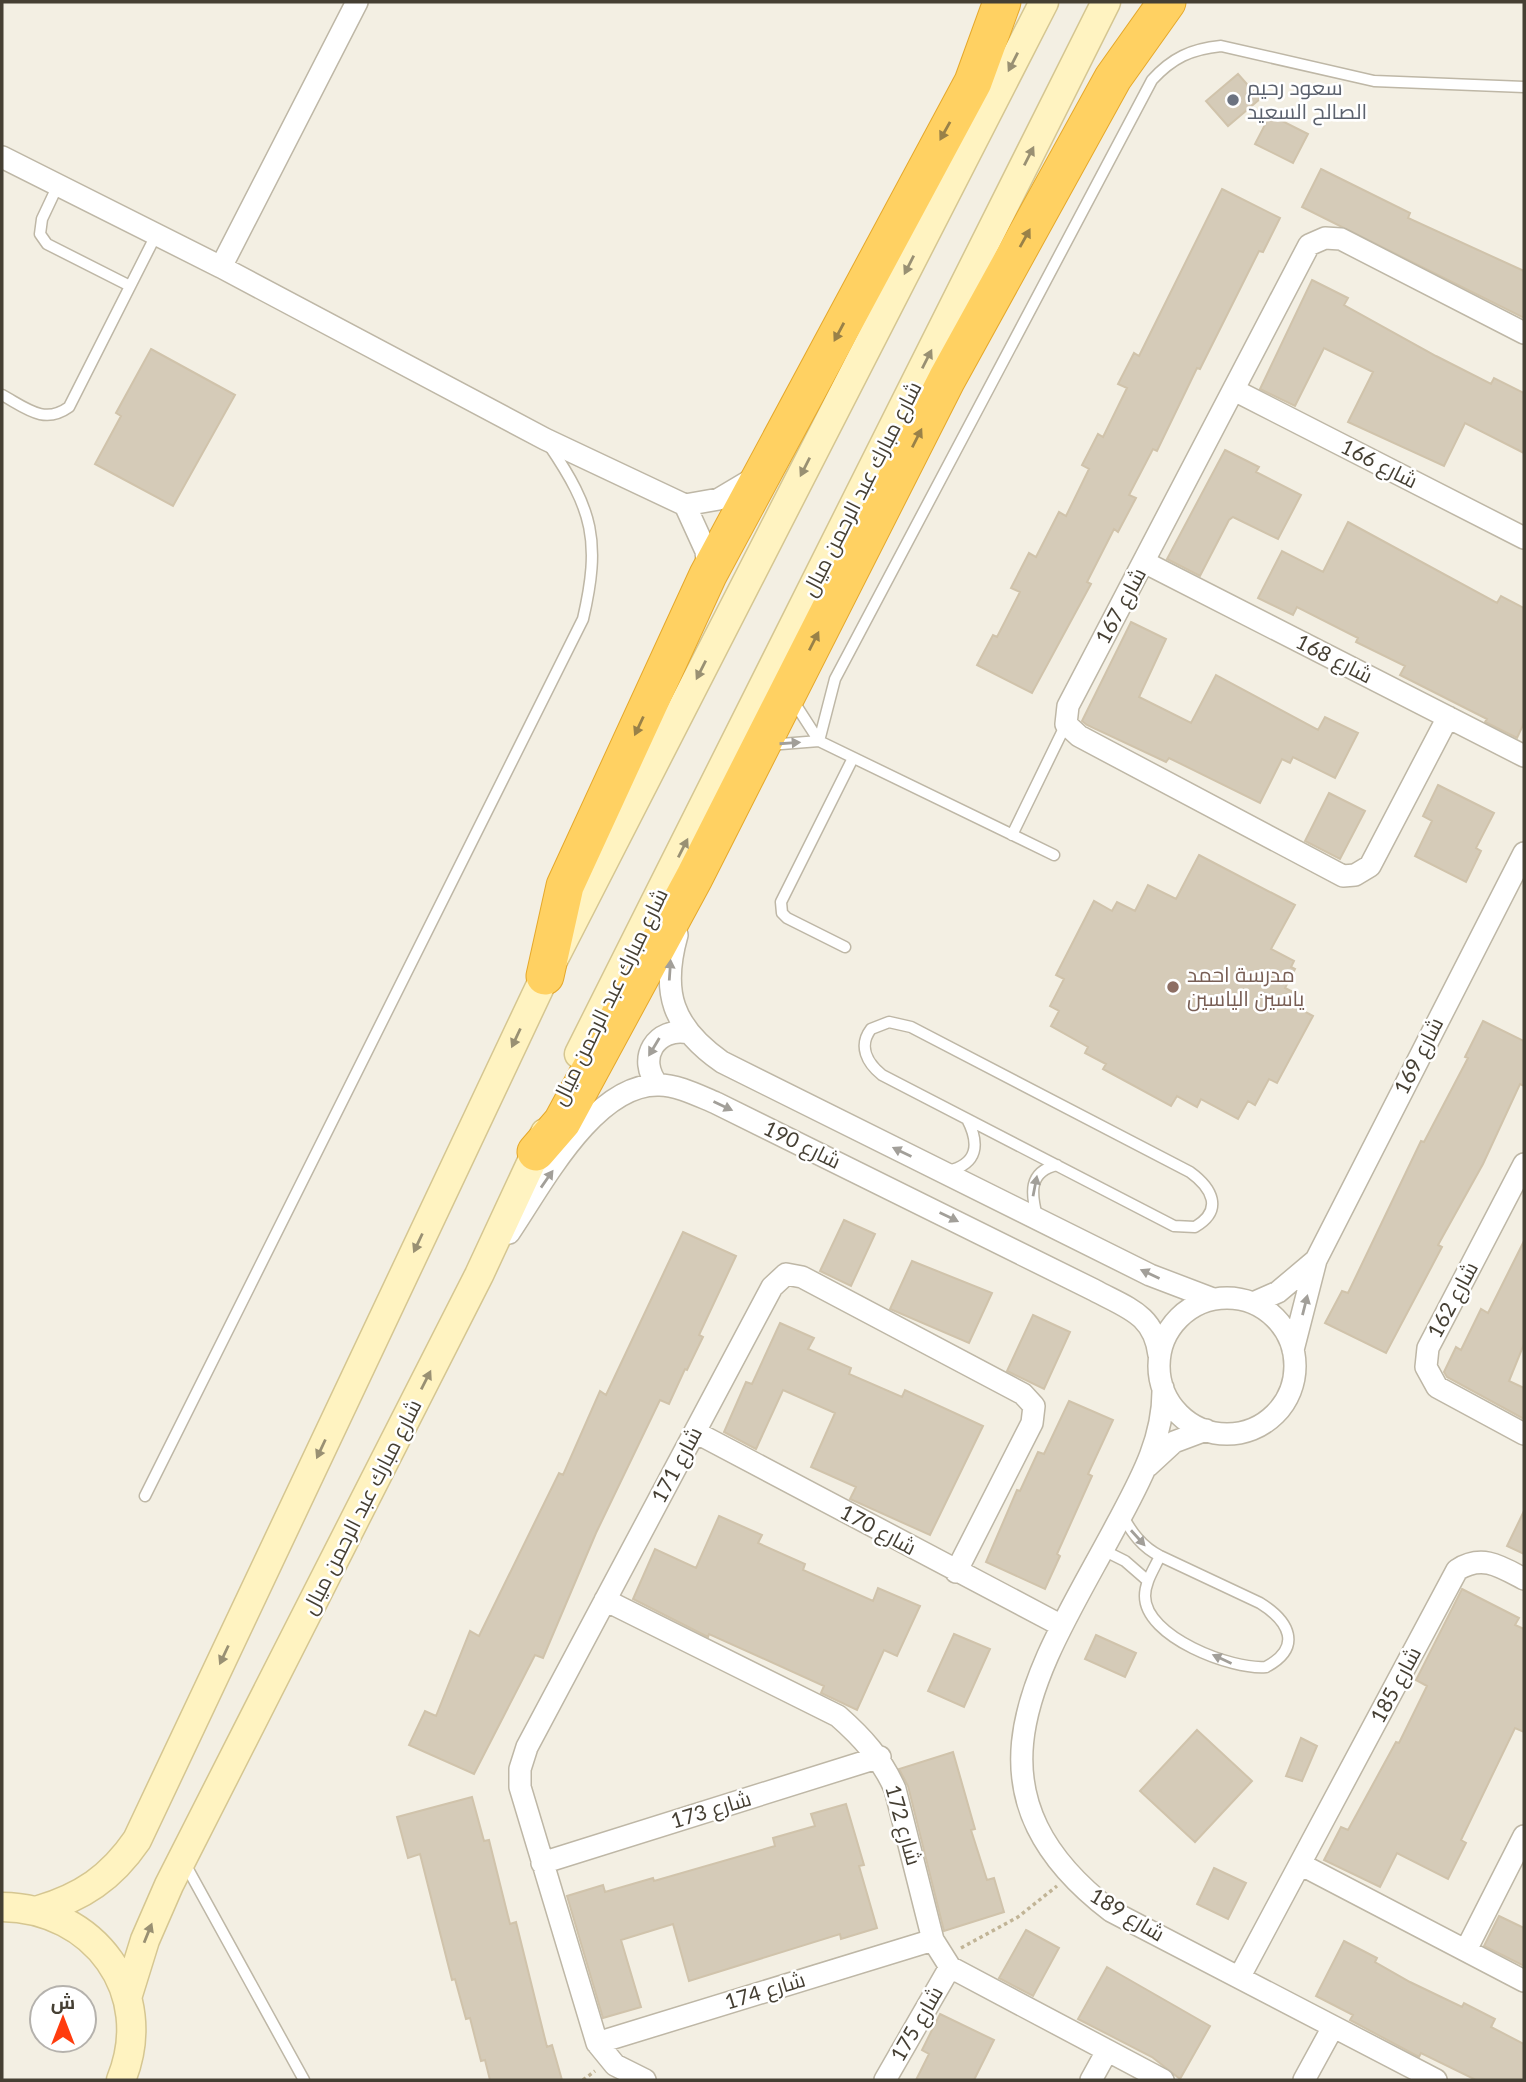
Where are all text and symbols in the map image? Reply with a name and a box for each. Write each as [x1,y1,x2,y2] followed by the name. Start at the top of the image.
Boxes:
[1007,53,1019,73] one-way arrow
[1247,74,1367,126] place label: سعود رحيم الصالح السعيد
[1225,92,1241,108] marker: سعود رحيم الصالح السعيد
[939,122,951,141] one-way arrow
[1024,146,1035,166] one-way arrow
[1019,228,1031,247] one-way arrow
[903,255,914,275] one-way arrow
[833,323,845,342] one-way arrow
[922,349,933,369] one-way arrow
[796,377,928,601] street label: شارع مبارك عبد الرحمن ميال
[912,428,923,448] one-way arrow
[1336,433,1422,495] street label: شارع 166
[800,458,812,478] one-way arrow
[1089,563,1153,649] street label: شارع 167
[1291,628,1377,690] street label: شارع 168
[808,631,820,651] one-way arrow
[696,660,707,680] one-way arrow
[633,716,645,736] one-way arrow
[779,737,801,748] one-way arrow
[677,838,688,858] one-way arrow
[545,884,675,1110] street label: شارع مبارك عبد الرحمن ميال
[665,959,676,981] one-way arrow
[1187,961,1305,1012] place label: مدرسة احمد ياسين الياسين
[1165,979,1181,995] marker: مدرسة احمد ياسين الياسين
[1388,1013,1450,1099] street label: شارع 169
[510,1028,521,1048] one-way arrow
[648,1037,661,1057] one-way arrow
[713,1100,733,1112] one-way arrow
[759,1114,845,1176] street label: شارع 190
[892,1146,912,1157] one-way arrow
[539,1170,553,1188] one-way arrow
[1029,1174,1040,1196] one-way arrow
[939,1211,959,1223] one-way arrow
[413,1233,424,1253] one-way arrow
[1421,1257,1485,1343] street label: شارع 162
[1140,1269,1160,1280] one-way arrow
[1300,1294,1311,1316] one-way arrow
[420,1369,432,1389] one-way arrow
[296,1395,428,1619] street label: شارع مبارك عبد الرحمن ميال
[645,1422,709,1508] street label: شارع 171
[315,1439,327,1459] one-way arrow
[835,1498,921,1562] street label: شارع 170
[1130,1529,1146,1547] one-way arrow
[1364,1642,1428,1728] street label: شارع 185
[218,1645,230,1665] one-way arrow
[1212,1654,1232,1665] one-way arrow
[878,1781,928,1869] street label: شارع 172
[667,1785,755,1835] street label: شارع 173
[1084,1882,1170,1948] street label: شارع 189
[142,1922,153,1943] one-way arrow
[721,1966,809,2016] street label: شارع 174
[884,1981,950,2067] street label: شارع 175
[28,1984,98,2054] north arrow
[51,1990,75,2014] text: ش

